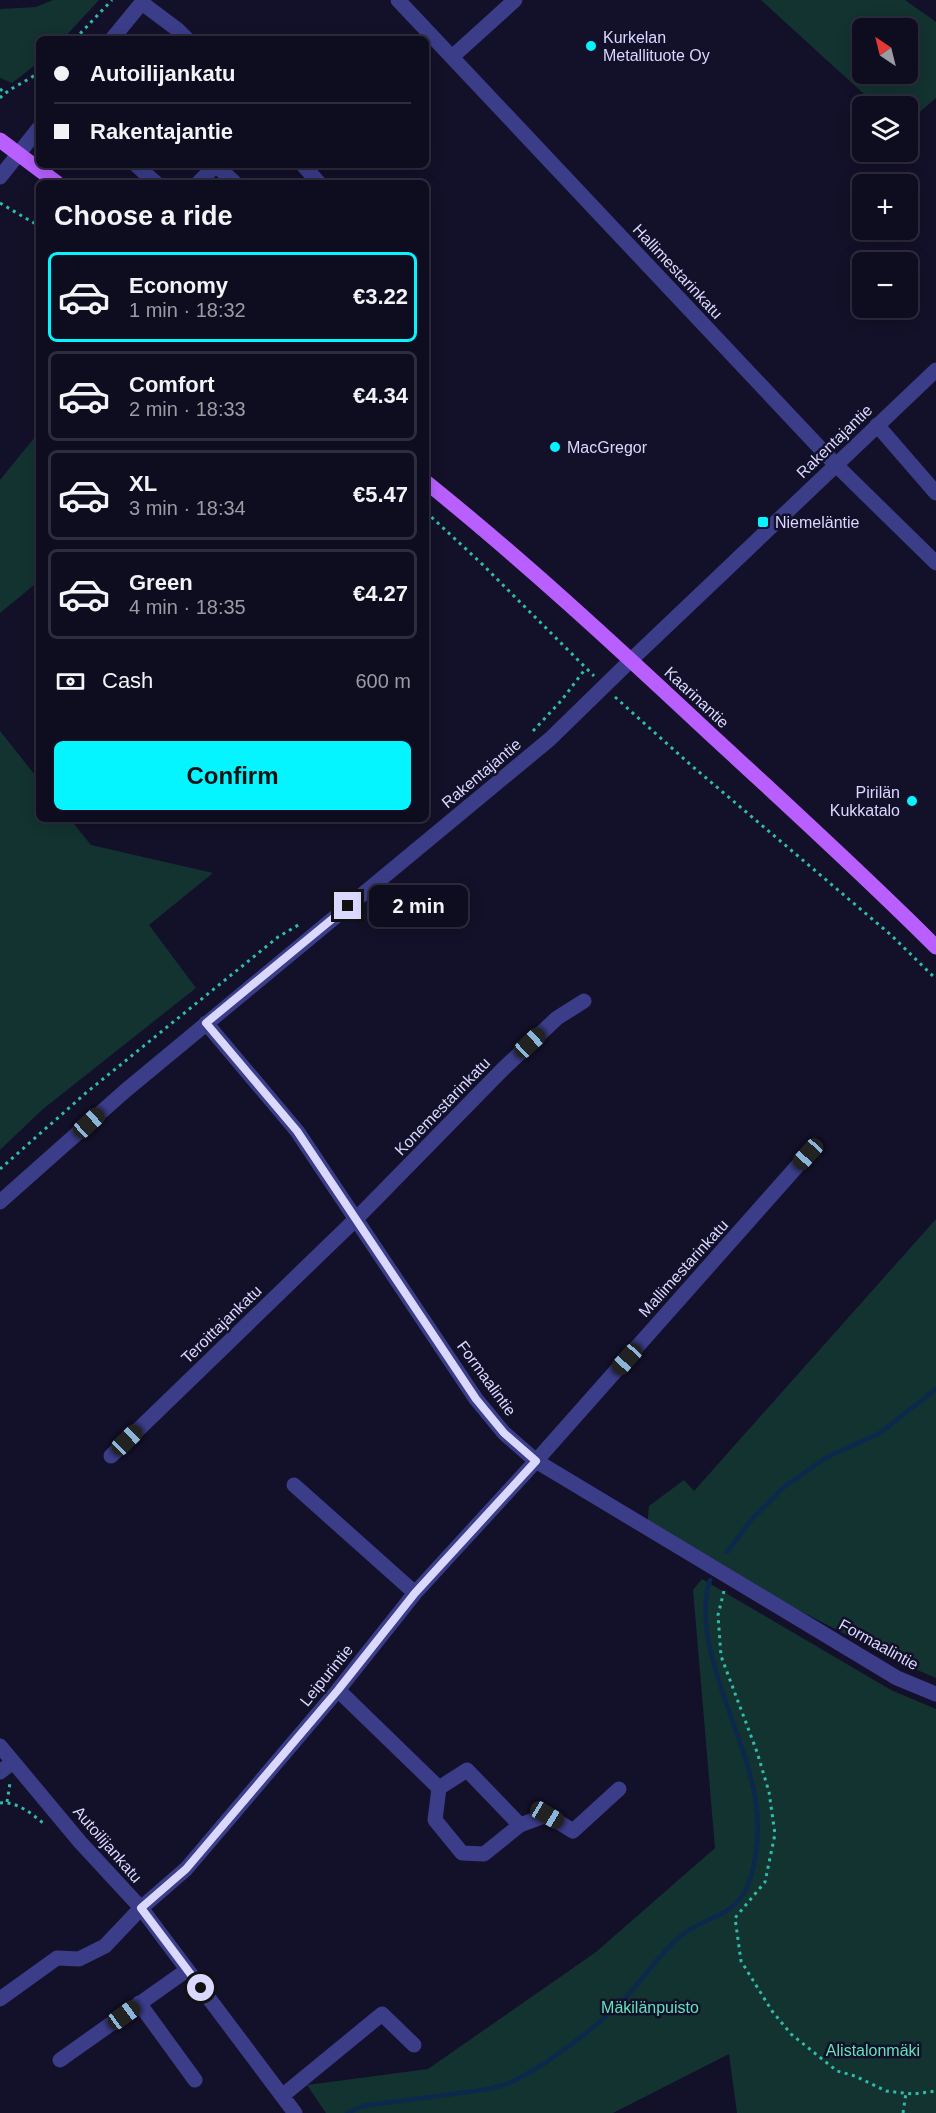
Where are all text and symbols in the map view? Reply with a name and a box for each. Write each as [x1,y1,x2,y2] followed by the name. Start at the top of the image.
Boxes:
[852,18,918,84] north arrow
[852,18,918,318] map controls
[603,29,710,64] place label: Kurkelan Metallituote Oy
[584,39,598,53] marker: Kurkelan Metallituote Oy
[90,61,235,86] text: Autoilijankatu
[852,96,918,162] button: layers
[90,119,233,144] text: Rakentajantie
[852,174,918,240] button: +
[54,201,233,231] text: Choose a ride
[630,221,726,322] street label: Hallimestarinkatu
[852,252,918,318] button: −
[57,270,111,324] icon: car
[129,273,228,298] text: Economy
[353,284,408,309] text: €3.22
[129,299,246,321] text: 1 min · 18:32
[57,369,111,423] icon: car
[129,372,215,397] text: Comfort
[353,383,408,408] text: €4.34
[129,398,246,420] text: 2 min · 18:33
[793,401,876,481] street label: Rakentajantie
[567,439,648,456] place label: MacGregor
[548,440,562,454] marker: MacGregor
[57,468,111,522] icon: car
[129,471,157,496] text: XL
[353,482,408,507] text: €5.47
[129,497,246,519] text: 3 min · 18:34
[775,514,860,531] place label: Niemeläntie
[756,515,770,529] marker: Niemeläntie
[57,567,111,621] icon: car
[129,570,193,595] text: Green
[353,581,408,606] text: €4.27
[129,596,246,618] text: 4 min · 18:35
[661,664,732,731] street label: Kaarinantie
[54,665,87,698] icon: cash
[102,668,153,693] text: Cash
[355,670,411,692] text: 600 m
[438,735,524,811] street label: Rakentajantie
[54,741,411,810] button: Confirm
[830,784,900,819] place label: Pirilän Kukkatalo
[905,794,919,808] marker: Pirilän Kukkatalo
[369,885,468,927] callout: 2 min
[334,892,361,919] route end
[392,895,445,917] text: 2 min
[511,1024,549,1062] car
[391,1054,493,1159] street label: Konemestarinkatu
[70,1104,108,1142] car
[789,1135,827,1173] car
[635,1216,731,1320] street label: Mallimestarinkatu
[178,1282,265,1367] street label: Teroittajankatu
[454,1338,519,1419] street label: Formaalintie
[608,1340,646,1378] car
[108,1421,146,1459] car
[836,1616,921,1673] street label: Formaalintie
[297,1641,356,1709] street label: Leipurintie
[527,1798,567,1832] car
[70,1803,145,1886] street label: Autoilijankatu
[187,1974,214,2001] route start
[104,1997,144,2033] car
[601,1999,699,2016] park label: Mäkilänpuisto
[826,2042,920,2059] park label: Alistalonmäki

